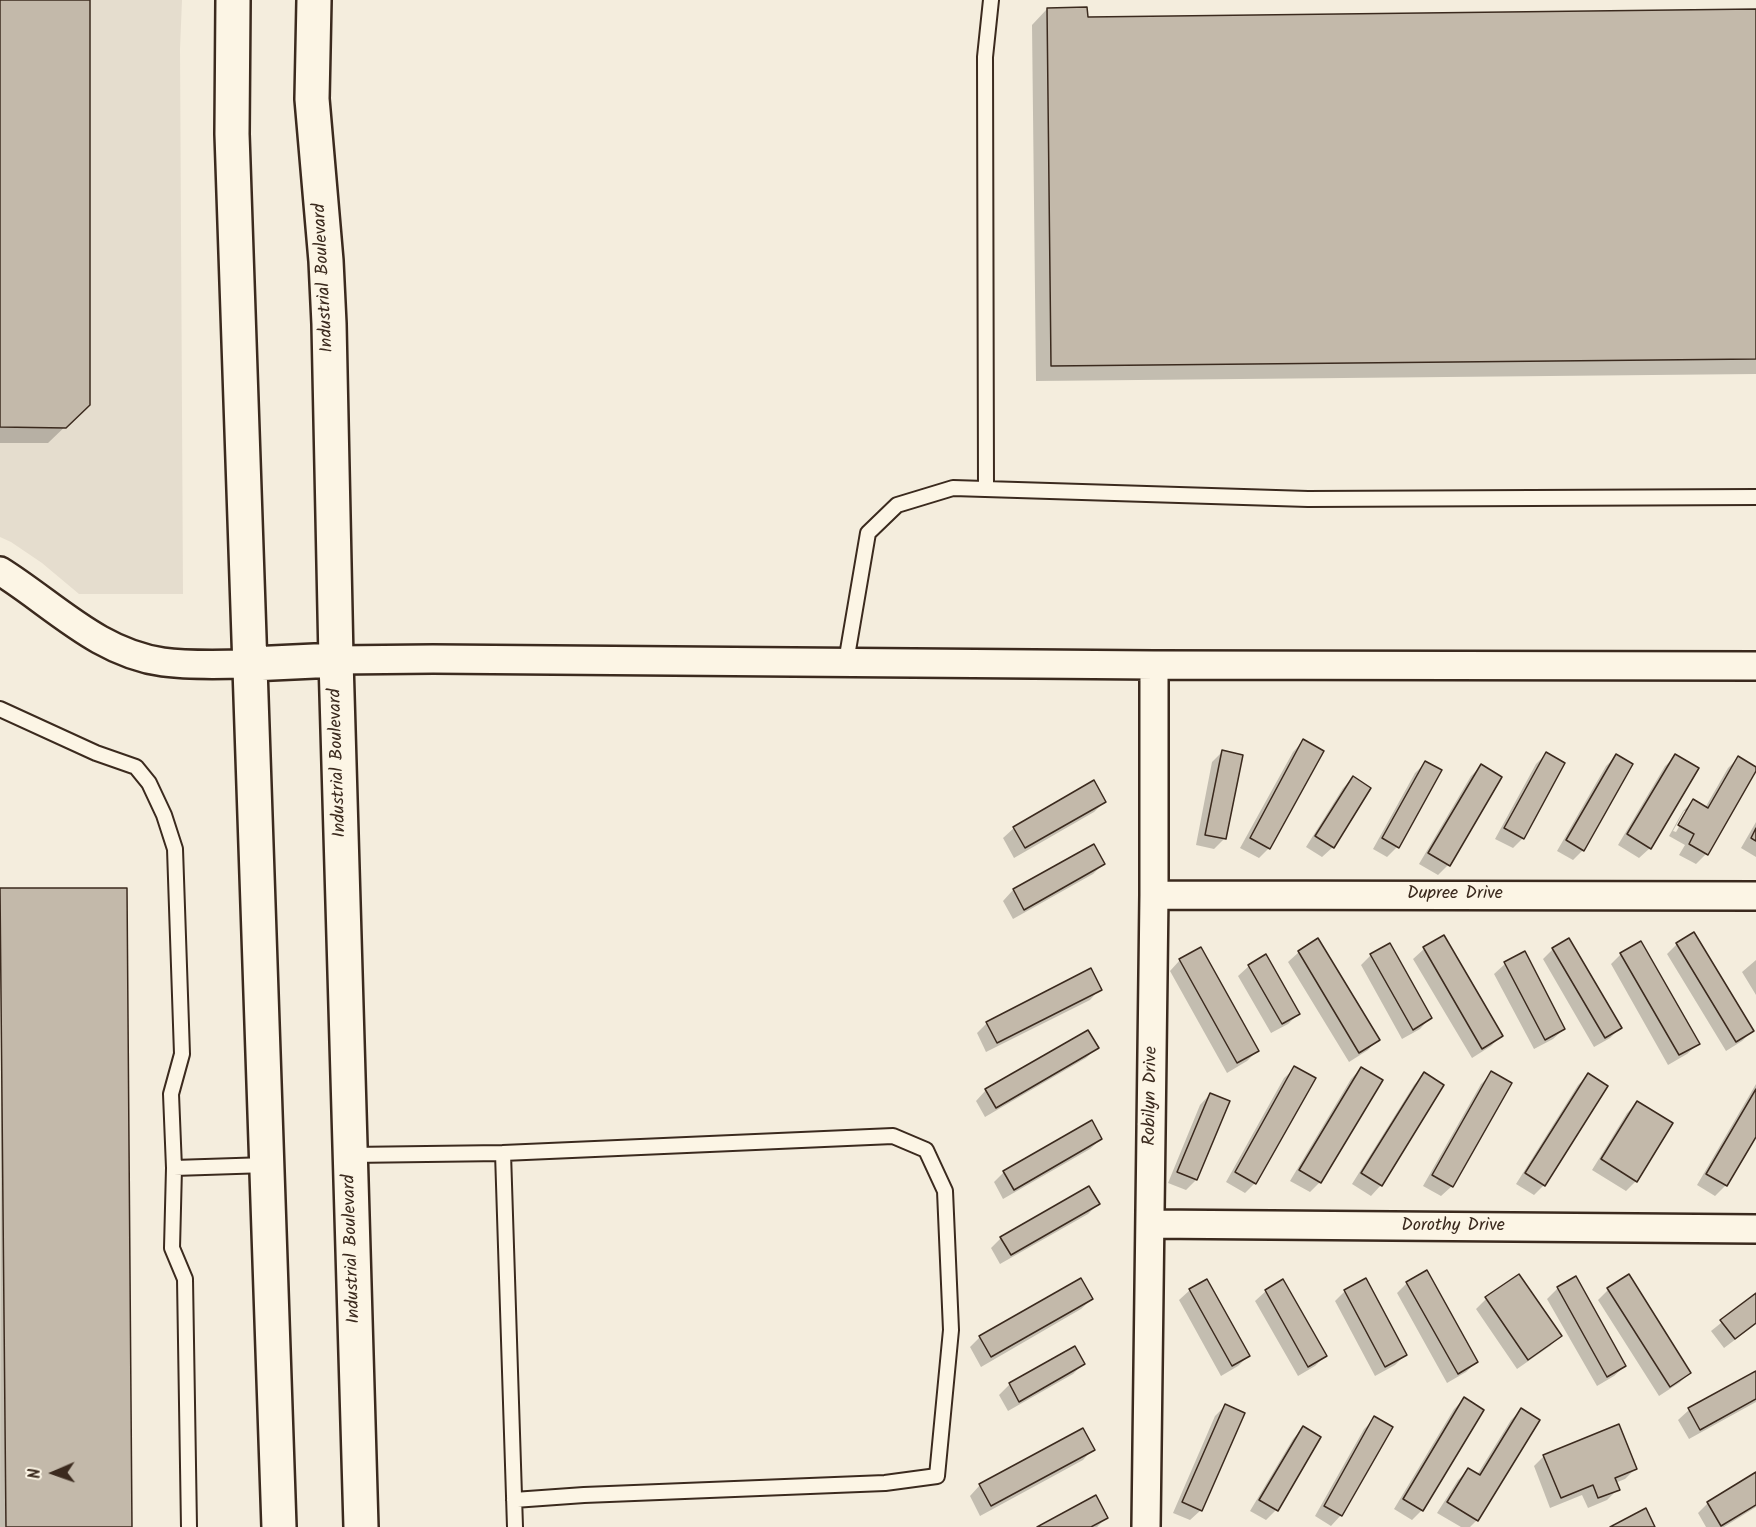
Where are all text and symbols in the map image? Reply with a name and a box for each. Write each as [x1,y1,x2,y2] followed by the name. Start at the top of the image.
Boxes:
[310,203,340,353] street label: Industrial Boulevard
[326,688,352,838] street label: Industrial Boulevard
[1407,884,1503,906] street label: Dupree Drive
[1140,1046,1164,1146] street label: Robilyn Drive
[340,1174,366,1324] street label: Industrial Boulevard
[1401,1216,1505,1238] street label: Dorothy Drive
[24,1443,84,1503] north arrow
[23,1468,48,1479] text: N

